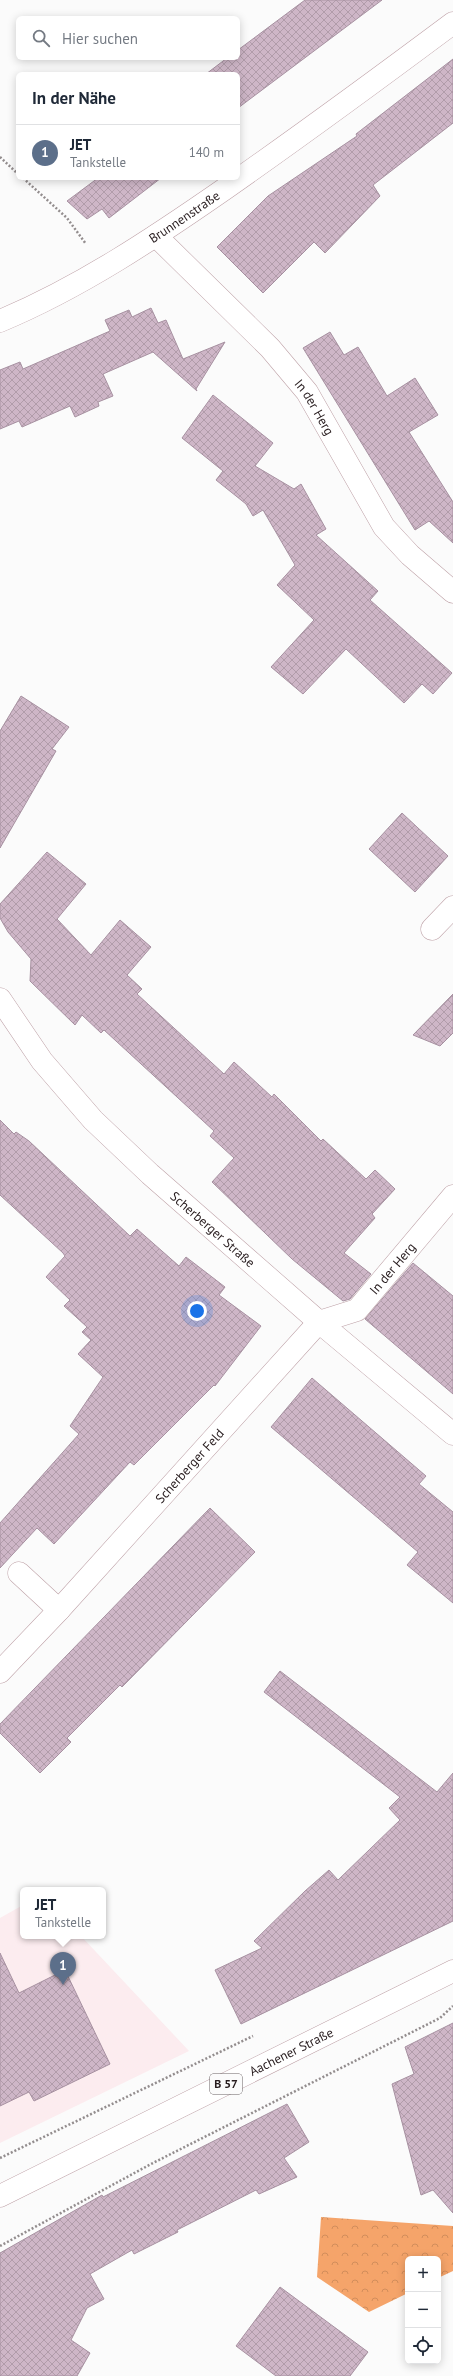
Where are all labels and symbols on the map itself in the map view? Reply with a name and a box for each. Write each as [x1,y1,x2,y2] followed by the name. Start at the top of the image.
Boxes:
[146,187,223,247] street label: Brunnenstraße
[291,376,338,438] street label: In der Herg
[167,1188,258,1271] street label: Scherberger Straße
[366,1239,419,1298] street label: In der Herg
[187,1301,207,1321] your location
[152,1425,228,1507] street label: Scherberger Feld
[50,1952,76,1985] pin: 1
[246,2024,336,2080] street label: Aachener Straße
[210,2074,242,2094] road number: B 57

